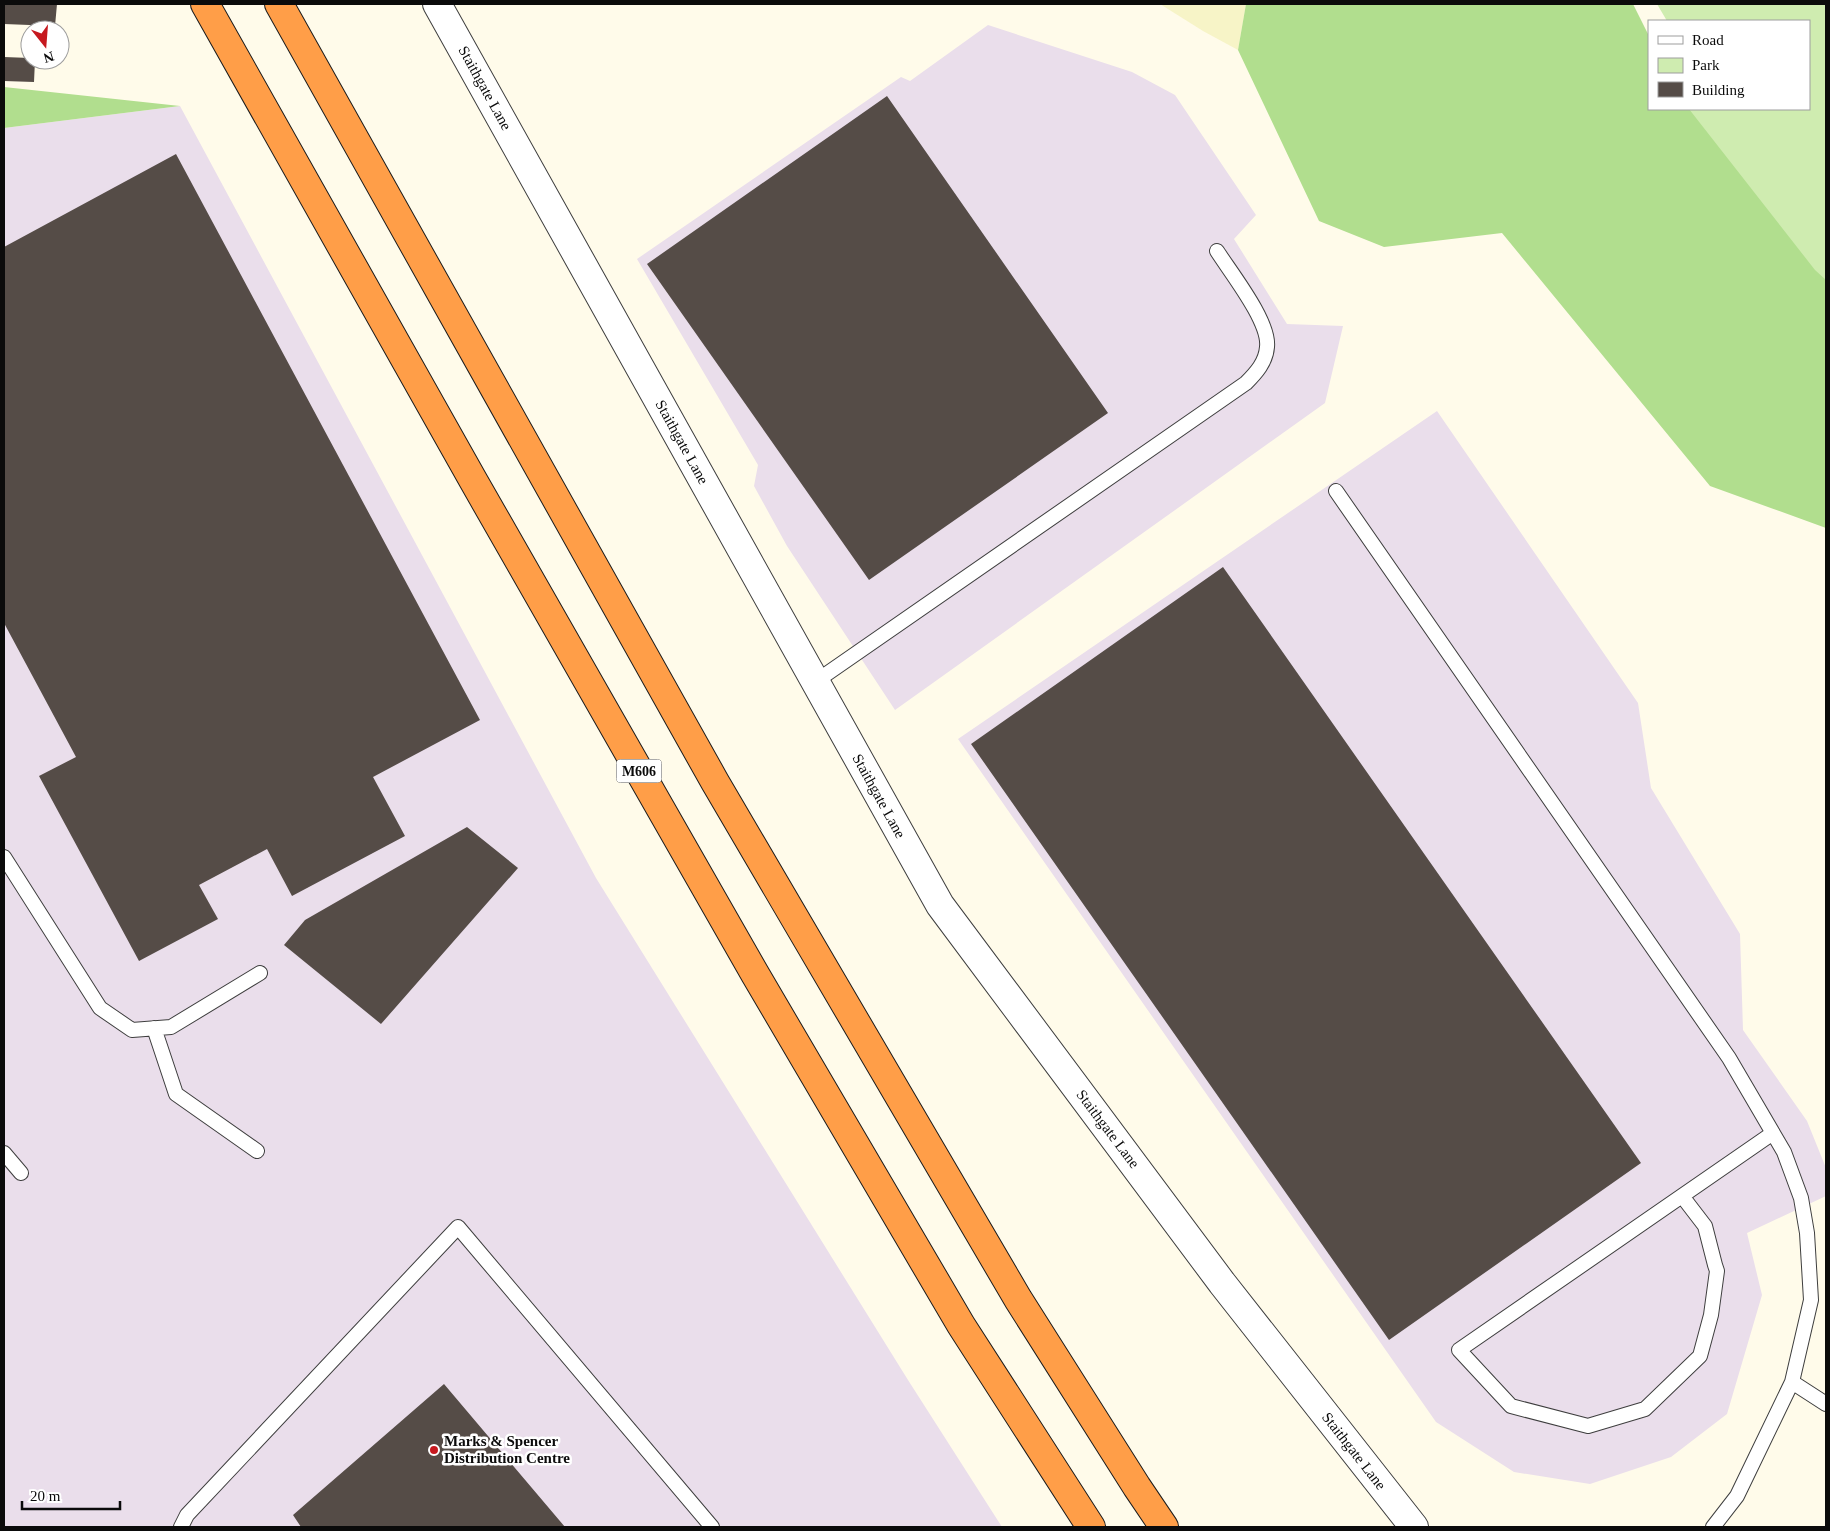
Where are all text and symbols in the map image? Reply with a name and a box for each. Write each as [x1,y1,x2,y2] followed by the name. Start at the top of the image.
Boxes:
[20,20,70,70] north arrow
[1648,20,1810,110] legend
[1692,32,1724,48] text: Road
[455,43,515,133] street label: Staithgate Lane
[42,48,56,66] text: N
[1692,57,1720,73] text: Park
[1692,82,1745,98] text: Building
[652,397,712,487] street label: Staithgate Lane
[849,751,909,841] street label: Staithgate Lane
[616,759,662,782] road number: M606
[1073,1087,1143,1172] street label: Staithgate Lane
[1319,1409,1389,1493] street label: Staithgate Lane
[444,1433,570,1466] place label: Marks & Spencer Distribution Centre
[428,1444,440,1456] marker: Marks & Spencer Distribution Centre
[22,1478,120,1510] scale bar
[30,1488,61,1504] text: 20 m

